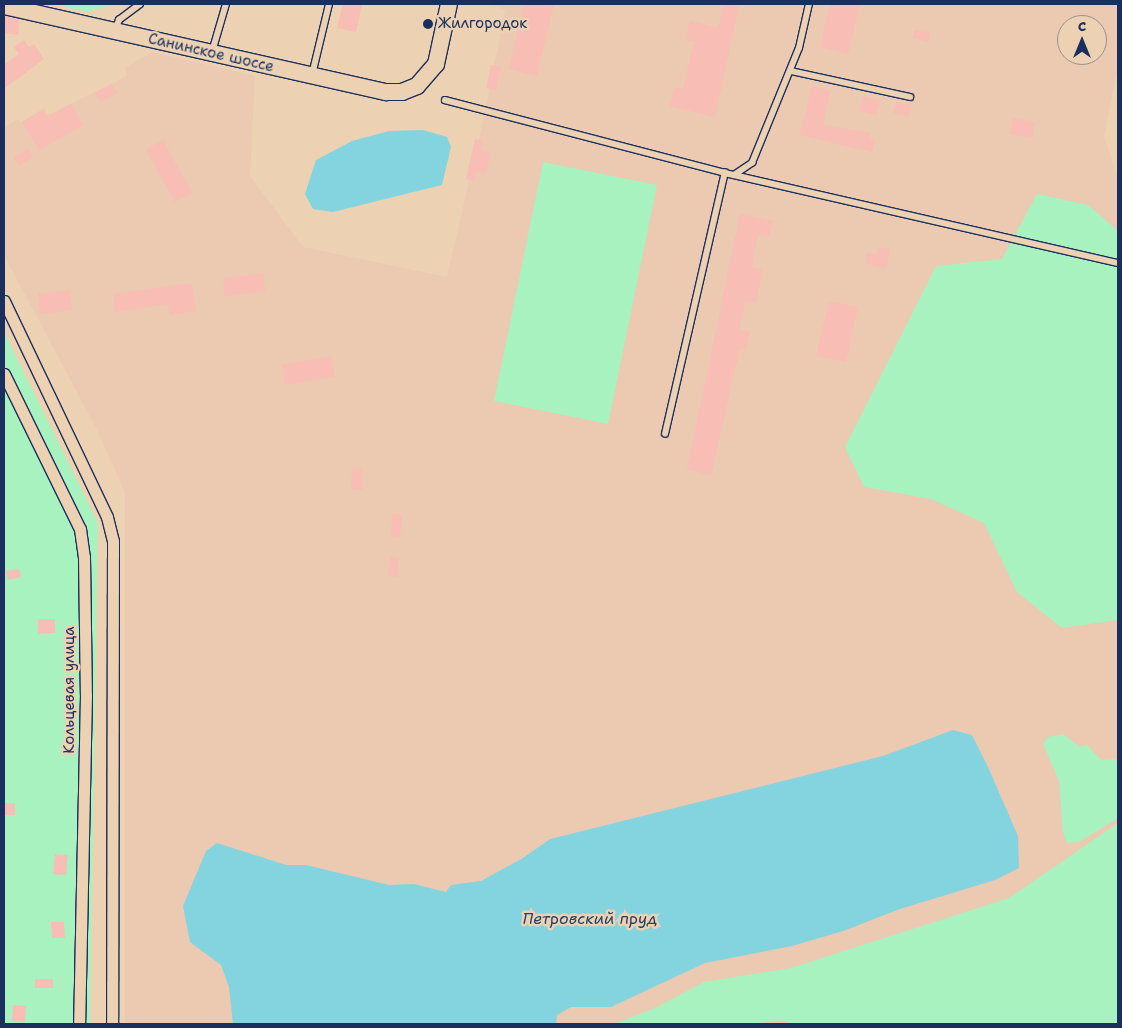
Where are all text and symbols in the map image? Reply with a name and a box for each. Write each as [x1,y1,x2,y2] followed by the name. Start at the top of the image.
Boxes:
[438,15,527,33] place label: Жилгородок
[1057,15,1107,65] north arrow
[1078,17,1086,35] text: С
[422,18,434,30] marker: Жилгородок
[146,30,276,76] street label: Санинское шоссе
[61,626,79,754] street label: Кольцевая улица
[523,909,657,929] water label: Петровский пруд

